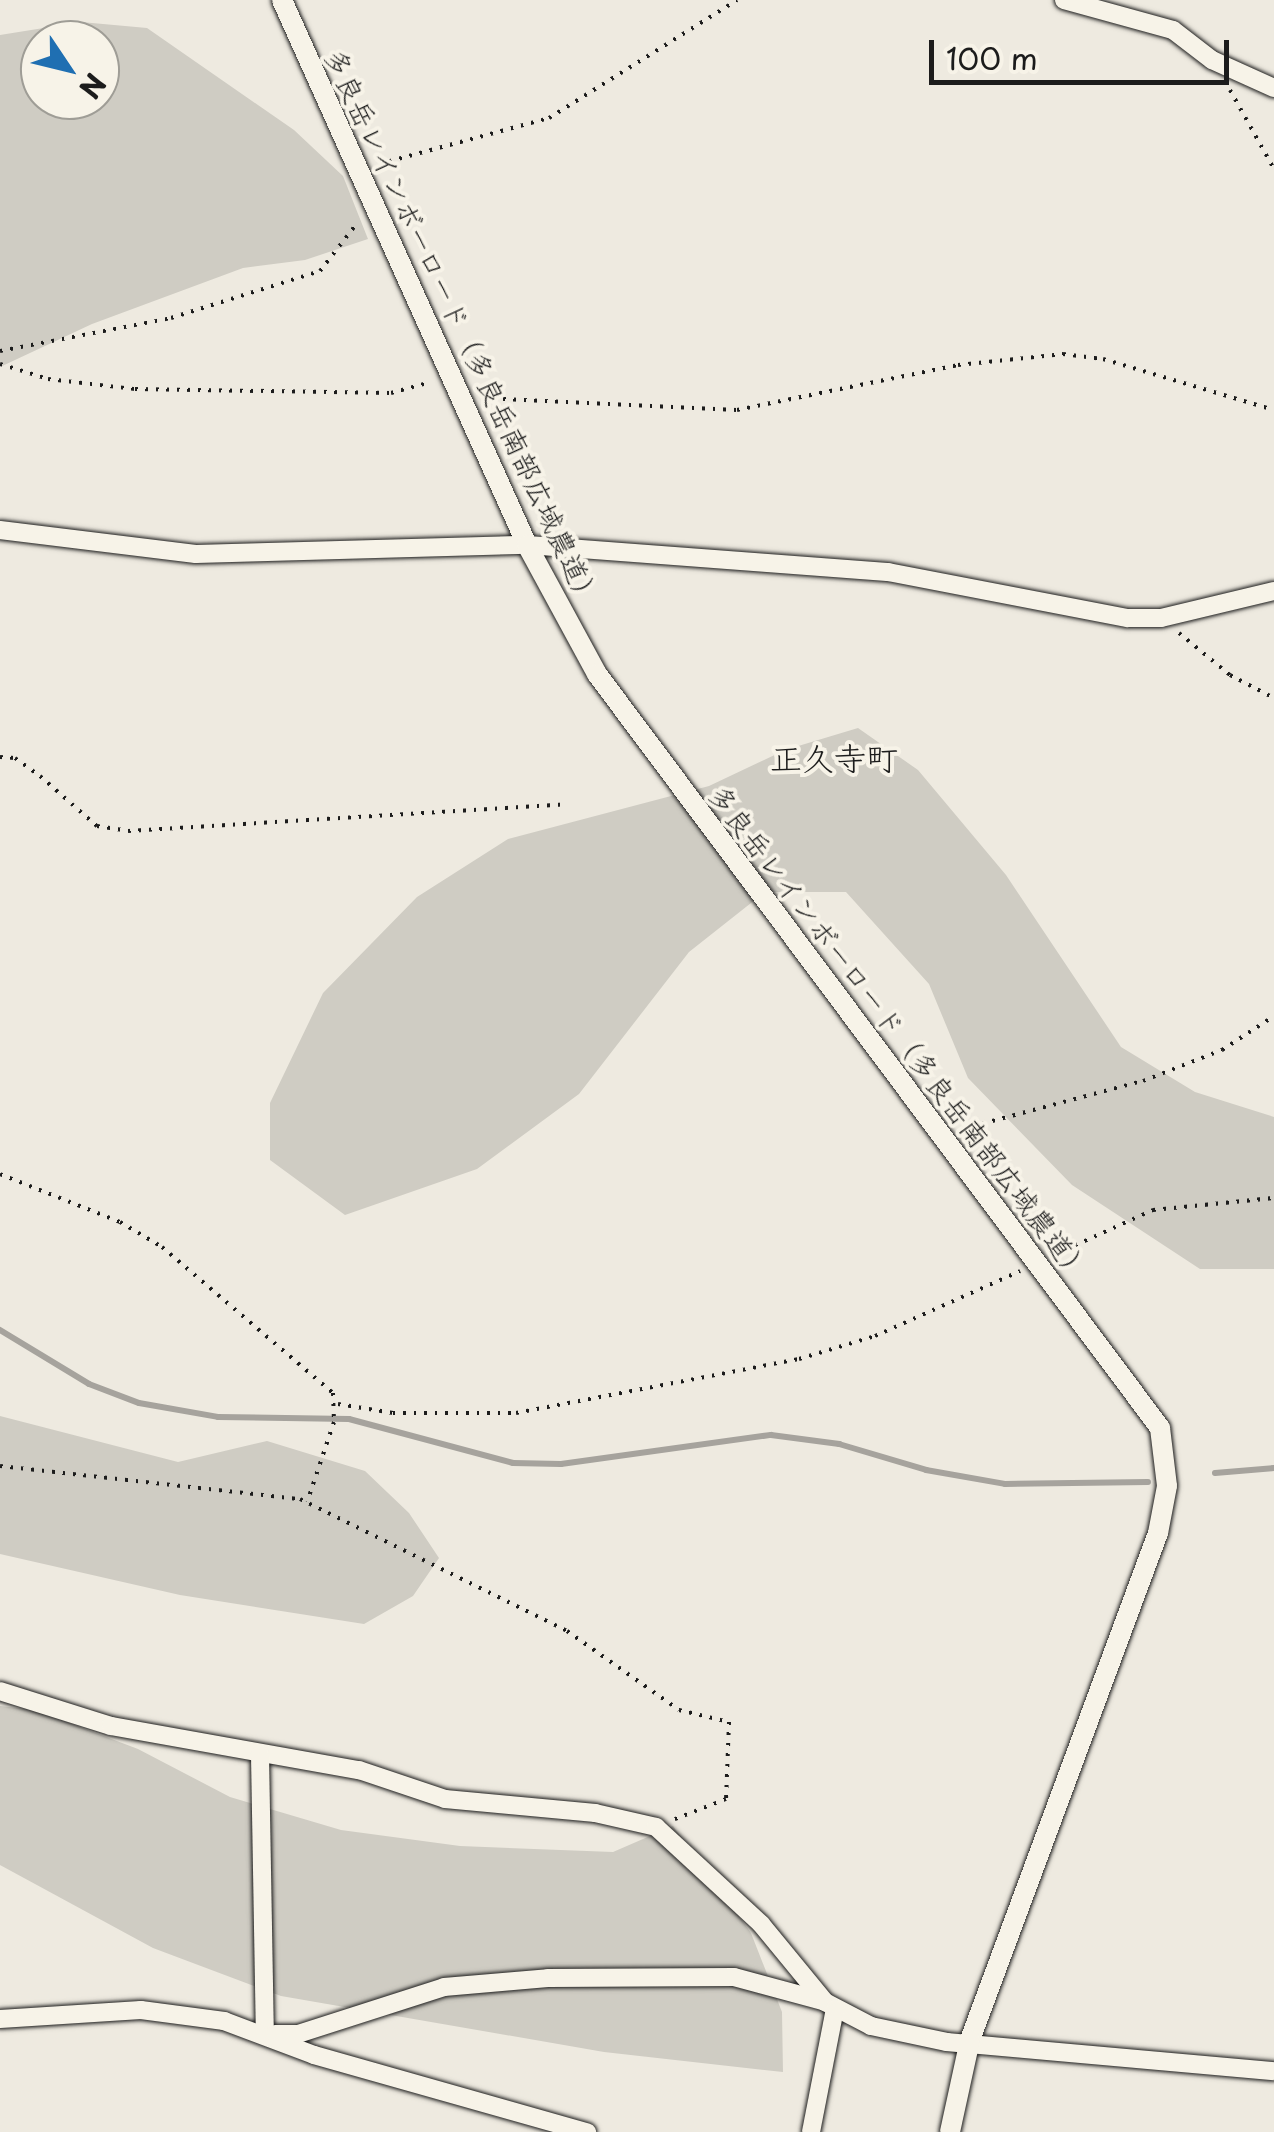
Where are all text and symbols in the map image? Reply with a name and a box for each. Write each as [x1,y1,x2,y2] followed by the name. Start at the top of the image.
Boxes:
[20,20,120,120] north arrow
[934,20,1234,82] scale bar
[946,35,1038,80] text: 100 m
[318,42,608,614] street label: 多良岳レインボーロード（多良岳南部広域農道）
[69,65,117,108] text: N
[770,738,898,776] district label: 正久寺町
[701,777,1099,1289] street label: 多良岳レインボーロード（多良岳南部広域農道）

